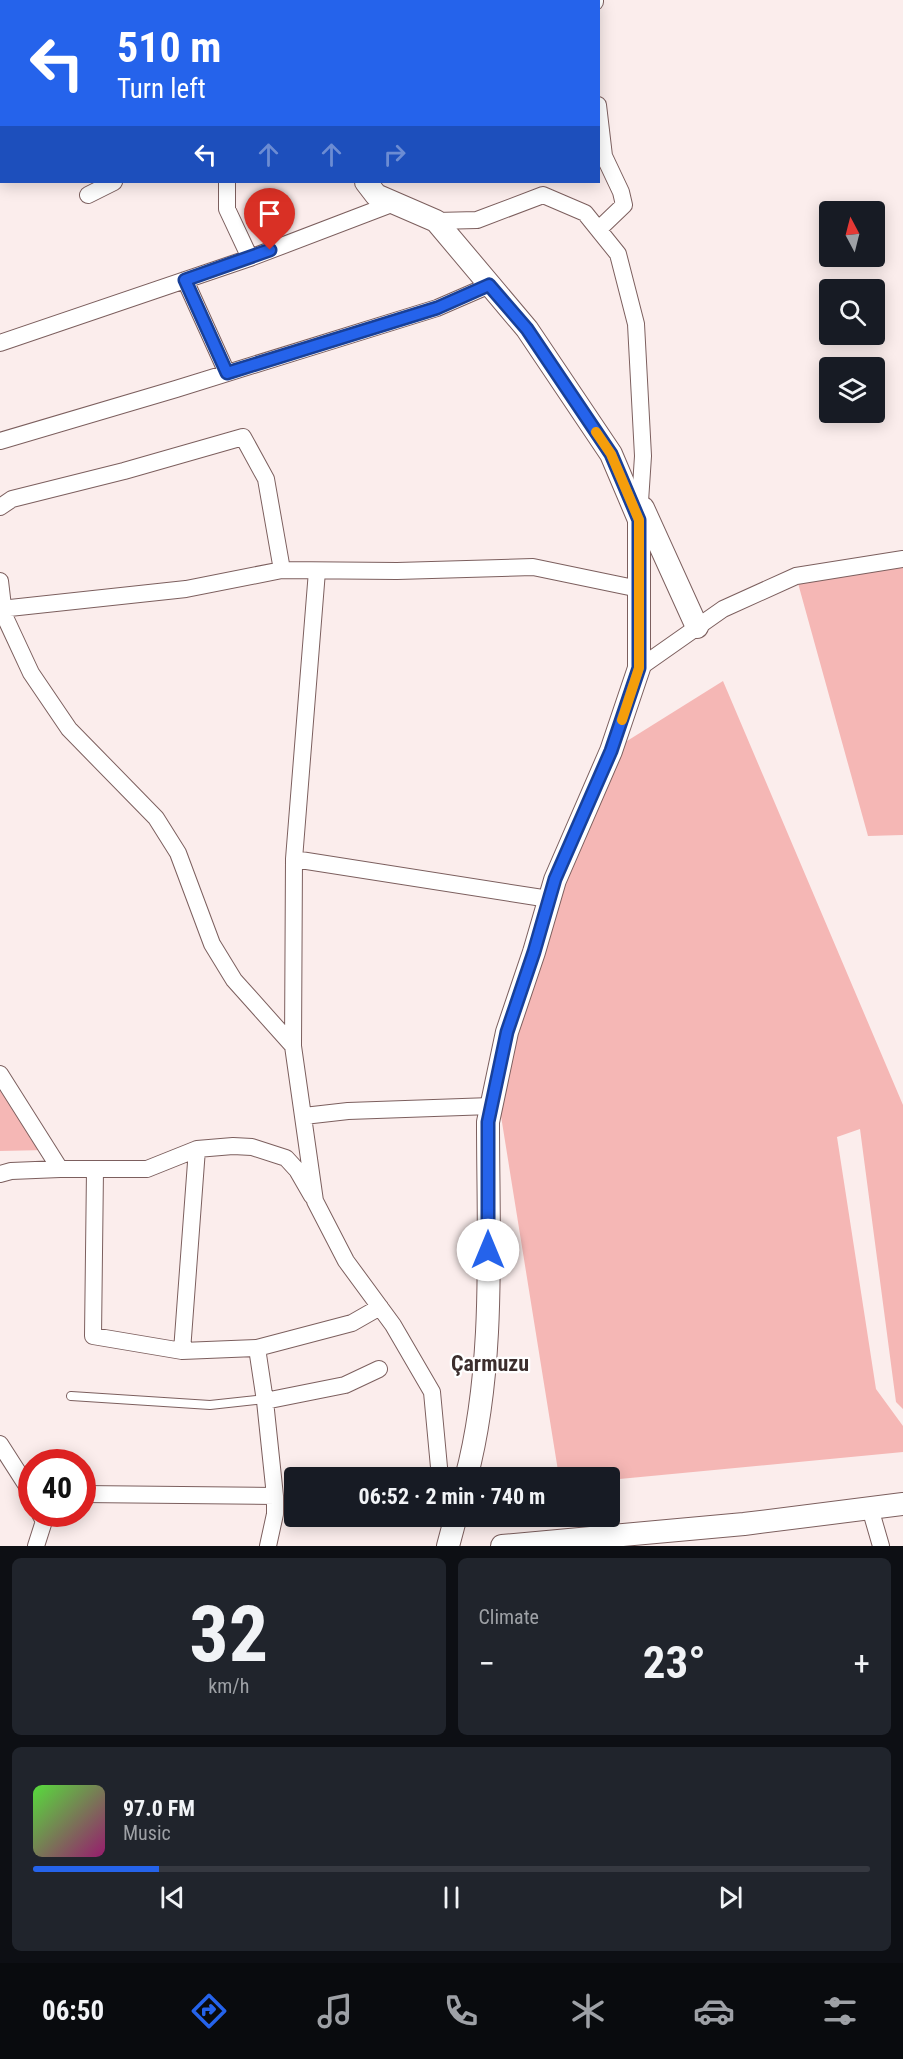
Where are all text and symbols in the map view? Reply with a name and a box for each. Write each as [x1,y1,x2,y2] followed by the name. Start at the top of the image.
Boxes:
[117,23,222,72] text: 510 m
[18,24,96,102] icon: left
[117,73,206,105] text: Turn left
[189,138,222,171] icon: left
[252,138,285,171] icon: ahead
[315,138,348,171] icon: ahead
[378,138,411,171] icon: right
[244,188,295,250] pin
[253,197,286,230] icon: arrive
[819,201,885,267] north arrow
[819,201,885,423] map controls
[819,279,885,345] button: search
[819,357,885,423] button: layers
[456,1218,520,1282] position arrow
[451,1351,529,1376] district label: Çarmuzu
[18,1449,96,1527] speed limit sign: 40
[359,1484,545,1509] text: 06:52 · 2 min · 740 m
[189,1589,268,1680] text: 32
[479,1605,539,1629] text: Climate
[643,1636,706,1689] text: 23°
[479,1644,495,1683] text: −
[854,1644,870,1683] text: +
[208,1674,249,1698] text: km/h
[123,1796,195,1821] text: 97.0 FM
[123,1821,171,1845] text: Music
[156,1881,189,1914] icon: previous
[435,1881,468,1914] icon: pause
[714,1881,747,1914] icon: next
[188,1990,230,2032] icon: directions
[314,1990,356,2032] icon: music
[440,1990,482,2032] icon: phone
[567,1990,609,2032] icon: climate
[693,1990,735,2032] icon: car
[819,1990,861,2032] icon: filters
[42,1995,104,2027] text: 06:50

